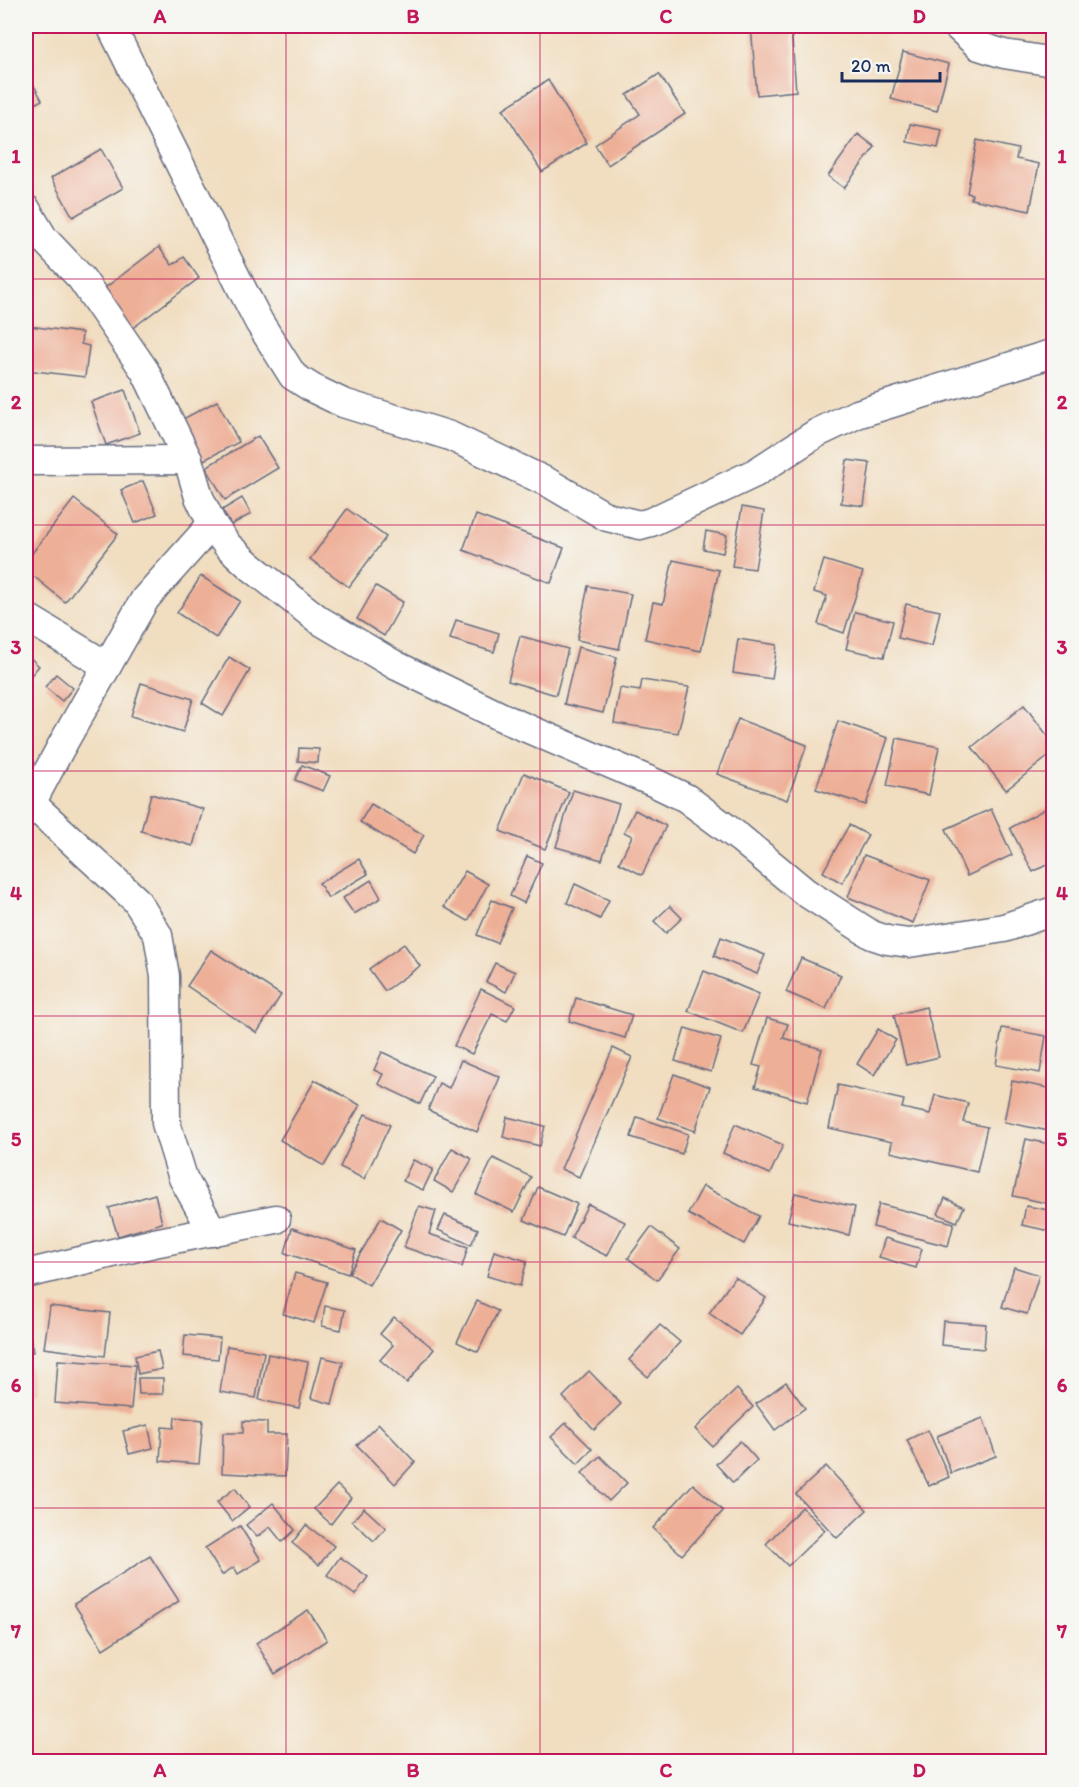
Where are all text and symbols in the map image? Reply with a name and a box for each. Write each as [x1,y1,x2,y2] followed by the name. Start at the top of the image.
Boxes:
[153,4,167,28] text: A
[407,4,420,28] text: B
[660,4,673,28] text: C
[912,4,926,28] text: D
[842,45,940,83] scale bar
[851,55,891,77] text: 20 m
[11,144,21,168] text: 1
[1057,144,1067,168] text: 1
[11,390,22,414] text: 2
[1057,390,1068,414] text: 2
[11,635,22,659] text: 3
[1057,635,1068,659] text: 3
[10,881,22,905] text: 4
[1056,881,1068,905] text: 4
[11,1127,22,1151] text: 5
[1057,1127,1068,1151] text: 5
[11,1373,22,1397] text: 6
[1057,1373,1068,1397] text: 6
[10,1619,21,1643] text: 7
[1056,1619,1067,1643] text: 7
[153,1758,167,1782] text: A
[407,1758,420,1782] text: B
[660,1758,673,1782] text: C
[912,1758,926,1782] text: D

